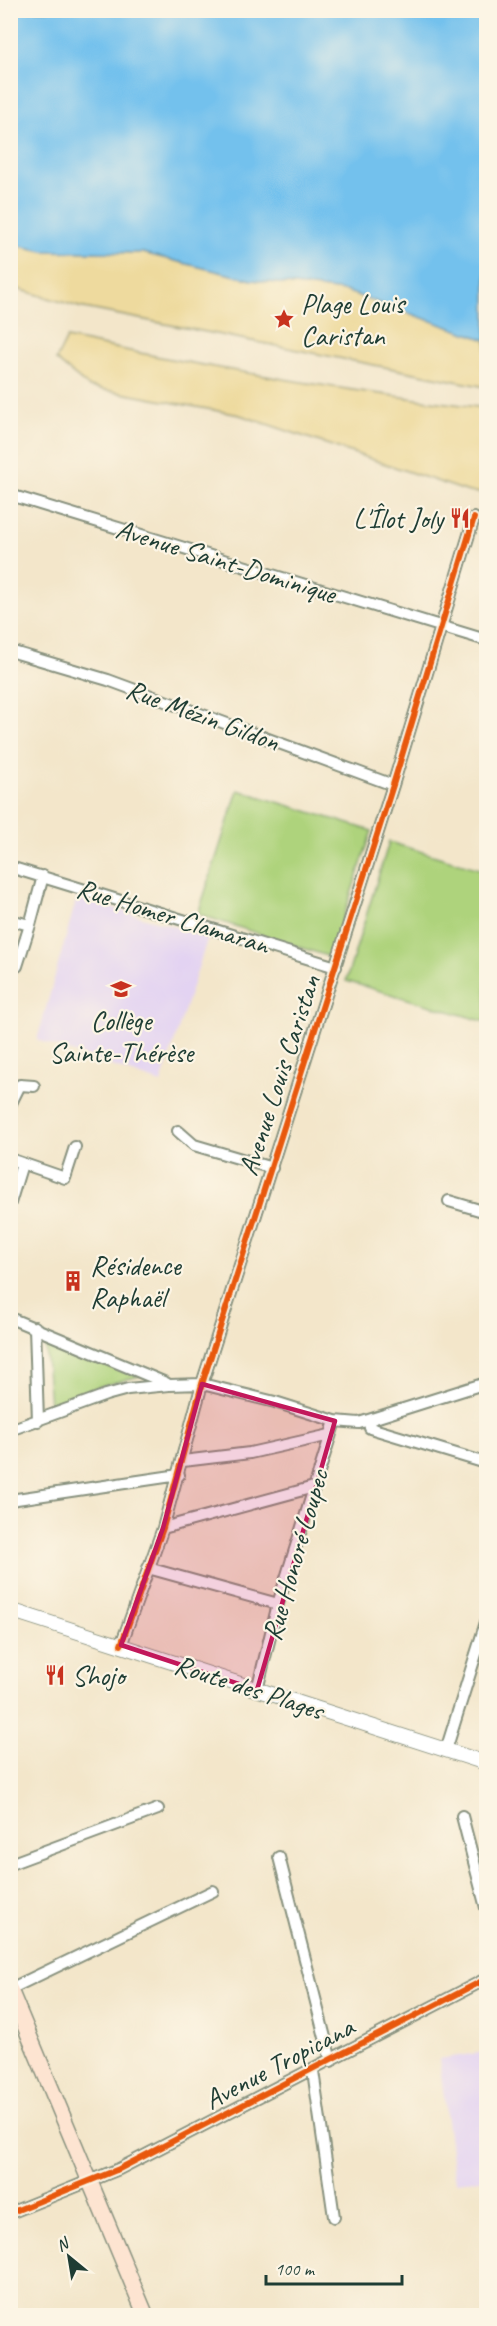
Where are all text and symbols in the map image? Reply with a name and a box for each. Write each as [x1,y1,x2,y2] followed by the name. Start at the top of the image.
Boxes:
[301,286,406,353] place label: Plage Louis Caristan
[272,307,296,331] place icon: Plage Louis Caristan
[353,501,445,536] place label: L'Îlot Joly
[448,506,472,530] restaurant icon: L'Îlot Joly
[112,511,342,612] street label: Avenue Saint-Dominique
[122,671,285,759] street label: Rue Mézin Gildon
[73,870,275,962] street label: Rue Homer Clamaran
[230,970,328,1180] street label: Avenue Louis Caristan
[109,977,133,1001] school or university icon: Collège Sainte-Thérèse
[49,1003,195,1070] place label: Collège Sainte-Thérèse
[90,1248,183,1315] place label: Résidence Raphaël
[61,1269,85,1293] building icon: Résidence Raphaël
[254,1464,336,1645] street label: Rue Honoré Loupec
[170,1646,330,1728] street label: Route des Plages
[72,1658,128,1693] place label: Shojo
[43,1663,67,1687] restaurant icon: Shojo
[198,2008,361,2117] street label: Avenue Tropicana
[39,2227,99,2287] north arrow
[53,2232,74,2256] text: N
[266,2248,402,2286] scale bar
[275,2258,316,2280] text: 100 m

